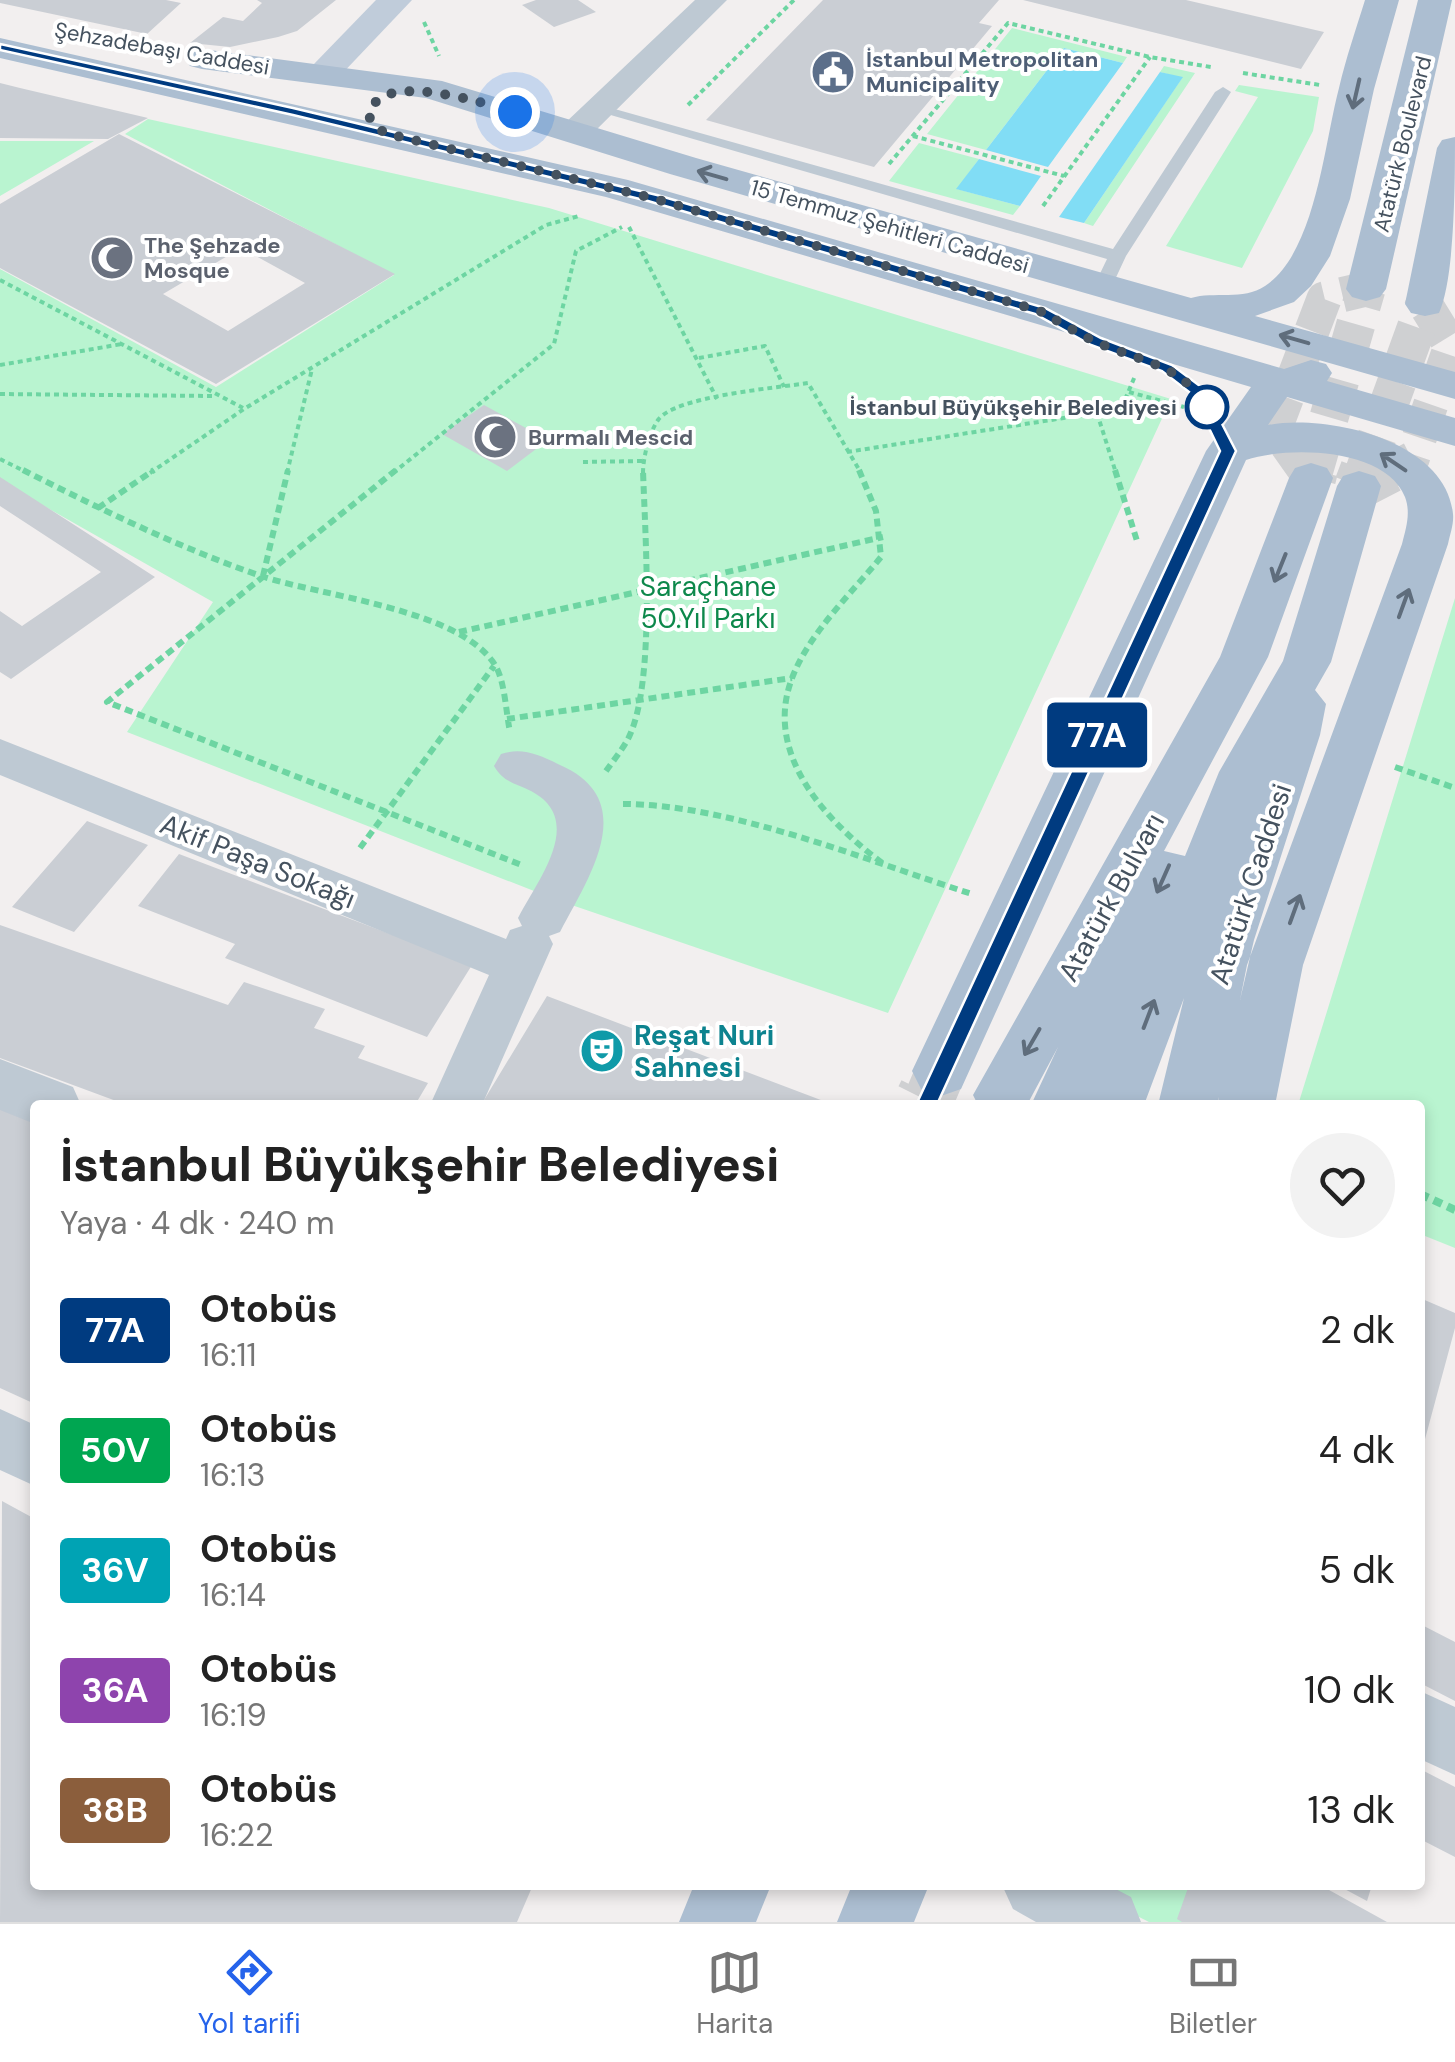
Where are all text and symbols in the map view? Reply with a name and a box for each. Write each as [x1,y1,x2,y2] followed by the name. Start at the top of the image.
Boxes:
[52,15,272,82] street label: Şehzadebaşı Caddesi
[866,45,1098,99] place label: İstanbul Metropolitan Municipality
[810,49,856,95] public building icon: İstanbul Metropolitan Municipality
[1367,53,1438,235] street label: Atatürk Boulevard
[1346,77,1364,109] one-way arrow
[490,87,540,137] your location
[697,165,728,183] one-way arrow
[747,173,1032,280] street label: 15 Temmuz Şehitleri Caddesi
[144,231,281,285] place label: The Şehzade Mosque
[89,235,135,281] mosque icon: The Şehzade Mosque
[1279,329,1310,347] one-way arrow
[1186,386,1228,428] marker: İstanbul Büyükşehir Belediyesi
[850,393,1177,422] place label: İstanbul Büyükşehir Belediyesi
[472,414,518,460] mosque icon: Burmalı Mescid
[528,423,693,452] place label: Burmalı Mescid
[1380,452,1408,473] one-way arrow
[1269,552,1287,583] one-way arrow
[640,568,776,637] park label: Saraçhane 50.Yıl Parkı
[1396,588,1414,619] one-way arrow
[1040,702,1154,768] line badge: 77A
[1067,712,1127,758] text: 77A
[1201,779,1300,989] street label: Atatürk Caddesi
[155,805,361,917] street label: Akif Paşa Sokağı
[1050,806,1173,988] street label: Atatürk Bulvarı
[1153,863,1171,894] one-way arrow
[1287,894,1305,925] one-way arrow
[1141,999,1159,1030] one-way arrow
[634,1017,774,1086] place label: Reşat Nuri Sahnesi
[1022,1027,1042,1056] one-way arrow
[579,1028,625,1074] theatre icon: Reşat Nuri Sahnesi
[60,1133,779,1196] text: İstanbul Büyükşehir Belediyesi
[1290,1133,1395,1238] button: heart
[60,1202,334,1244] text: Yaya · 4 dk · 240 m
[200,1284,337,1334] text: Otobüs
[1320,1305,1395,1355] text: 2 dk
[85,1307,145,1353] text: 77A
[200,1334,257,1376] text: 16:11
[200,1404,337,1454] text: Otobüs
[1319,1425,1395,1475] text: 4 dk
[80,1427,150,1473] text: 50V
[200,1454,265,1496] text: 16:13
[200,1524,337,1574] text: Otobüs
[1319,1545,1395,1595] text: 5 dk
[81,1547,149,1593] text: 36V
[200,1574,266,1616] text: 16:14
[200,1644,337,1694] text: Otobüs
[1304,1665,1395,1715] text: 10 dk
[82,1667,148,1713] text: 36A
[200,1694,267,1736] text: 16:19
[200,1764,337,1814] text: Otobüs
[1308,1785,1395,1835] text: 13 dk
[82,1787,148,1833] text: 38B
[200,1814,273,1856] text: 16:22
[198,1945,301,2042] tab: Yol tarifi
[696,1945,773,2042] tab: Harita
[1169,1945,1257,2042] tab: Biletler

